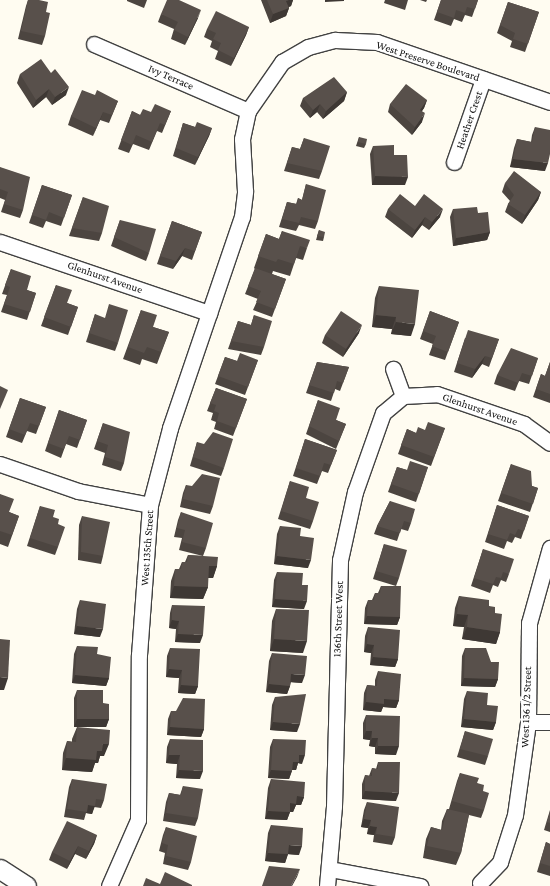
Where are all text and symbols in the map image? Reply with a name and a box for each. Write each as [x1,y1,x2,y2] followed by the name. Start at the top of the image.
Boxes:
[375,38,481,84] street label: West Preserve Boulevard
[146,62,196,92] street label: Ivy Terrace
[453,89,485,151] street label: Heather Crest
[66,258,144,296] street label: Glenhurst Avenue
[441,390,519,428] street label: Glenhurst Avenue
[138,510,156,586] street label: West 135th Street
[330,581,346,657] street label: 136th Street West
[518,666,534,748] street label: West 136 1/2 Street

